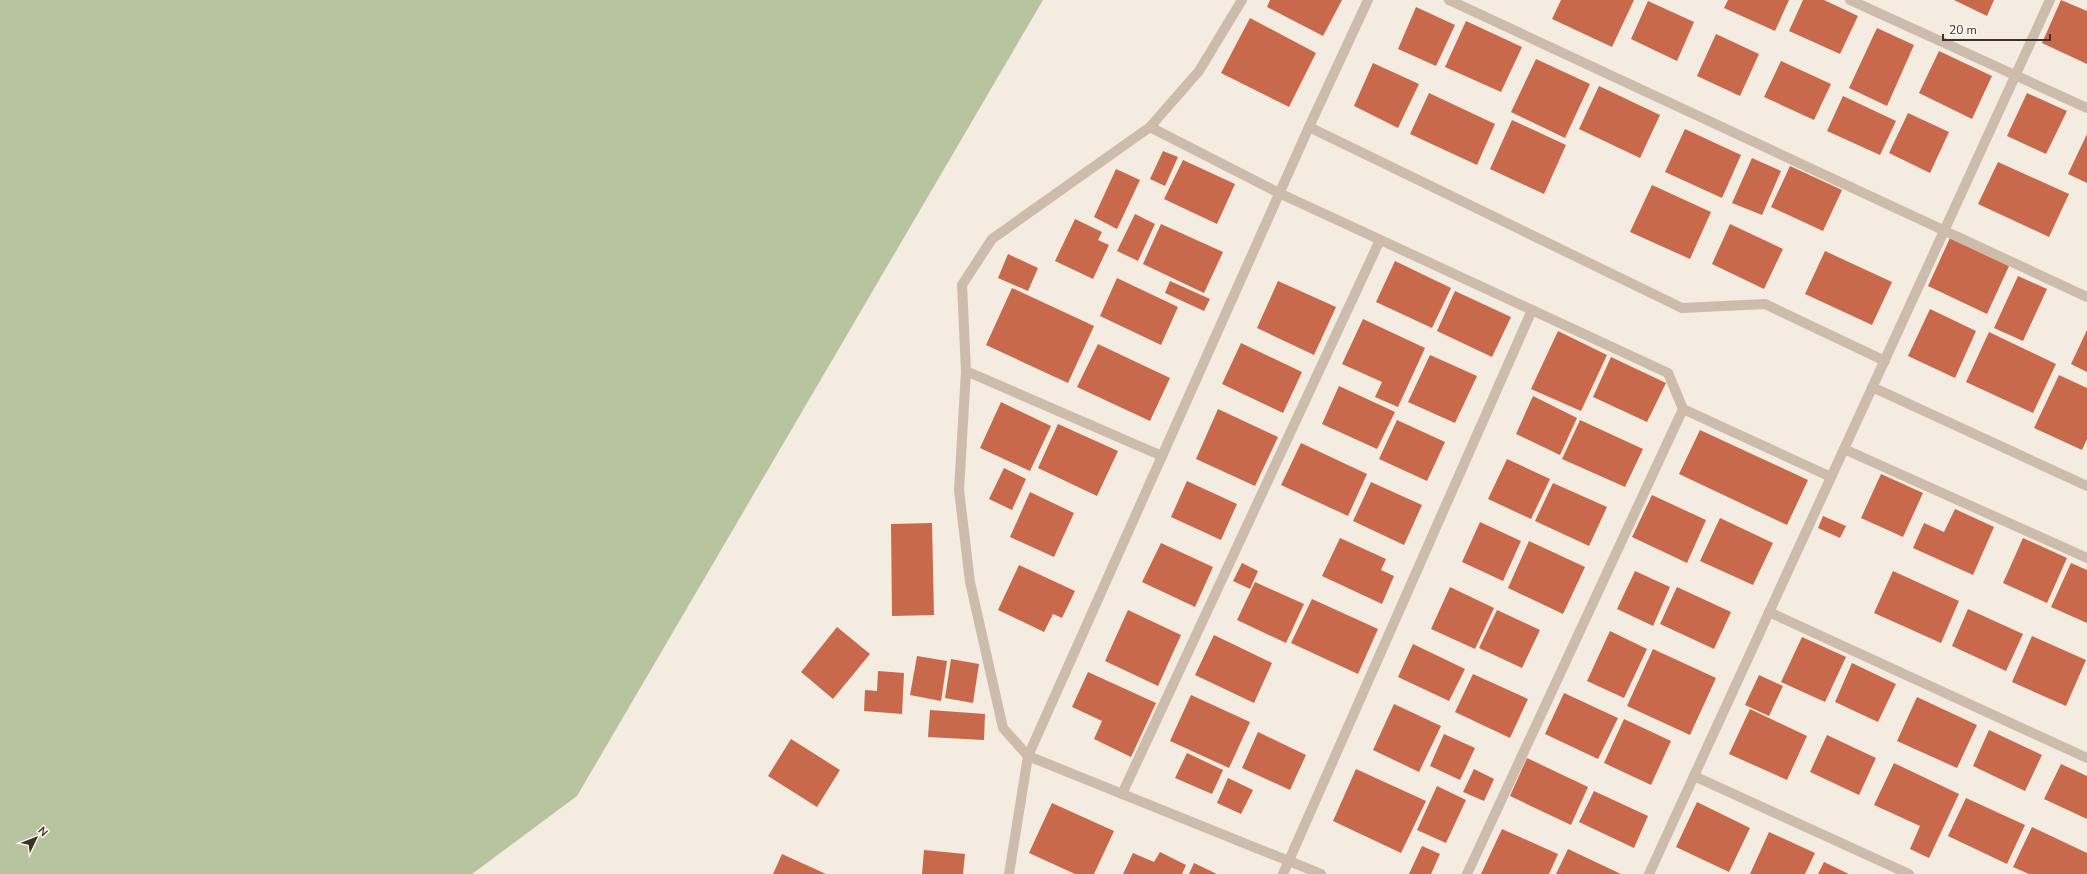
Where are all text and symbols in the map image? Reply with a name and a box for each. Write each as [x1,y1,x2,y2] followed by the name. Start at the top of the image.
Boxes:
[1943,16,2050,42] scale bar
[1949,22,1977,38] text: 20 m
[16,818,56,858] north arrow
[35,823,51,840] text: N

